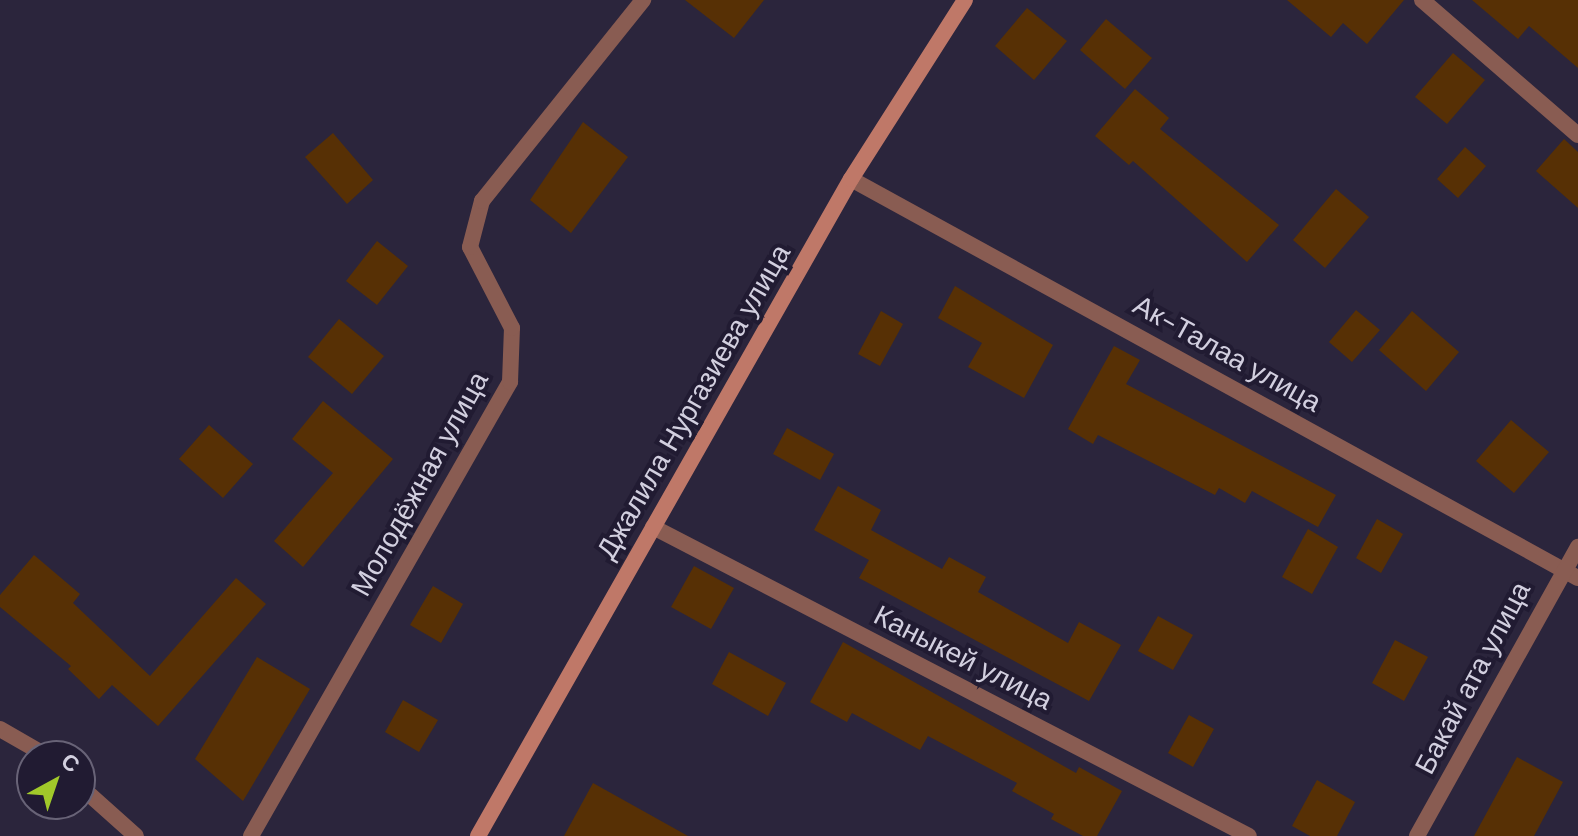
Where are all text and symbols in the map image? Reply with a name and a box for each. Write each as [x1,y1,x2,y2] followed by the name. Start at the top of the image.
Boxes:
[590,239,798,565] street label: Джалила Нургазиева улица
[1127,289,1327,419] street label: Ак-Талаа улица
[344,366,496,602] street label: Молодёжная улица
[1408,576,1538,780] street label: Бакай ата улица
[868,599,1058,717] street label: Каныкей улица
[16,740,96,820] north arrow
[55,747,86,779] text: С

